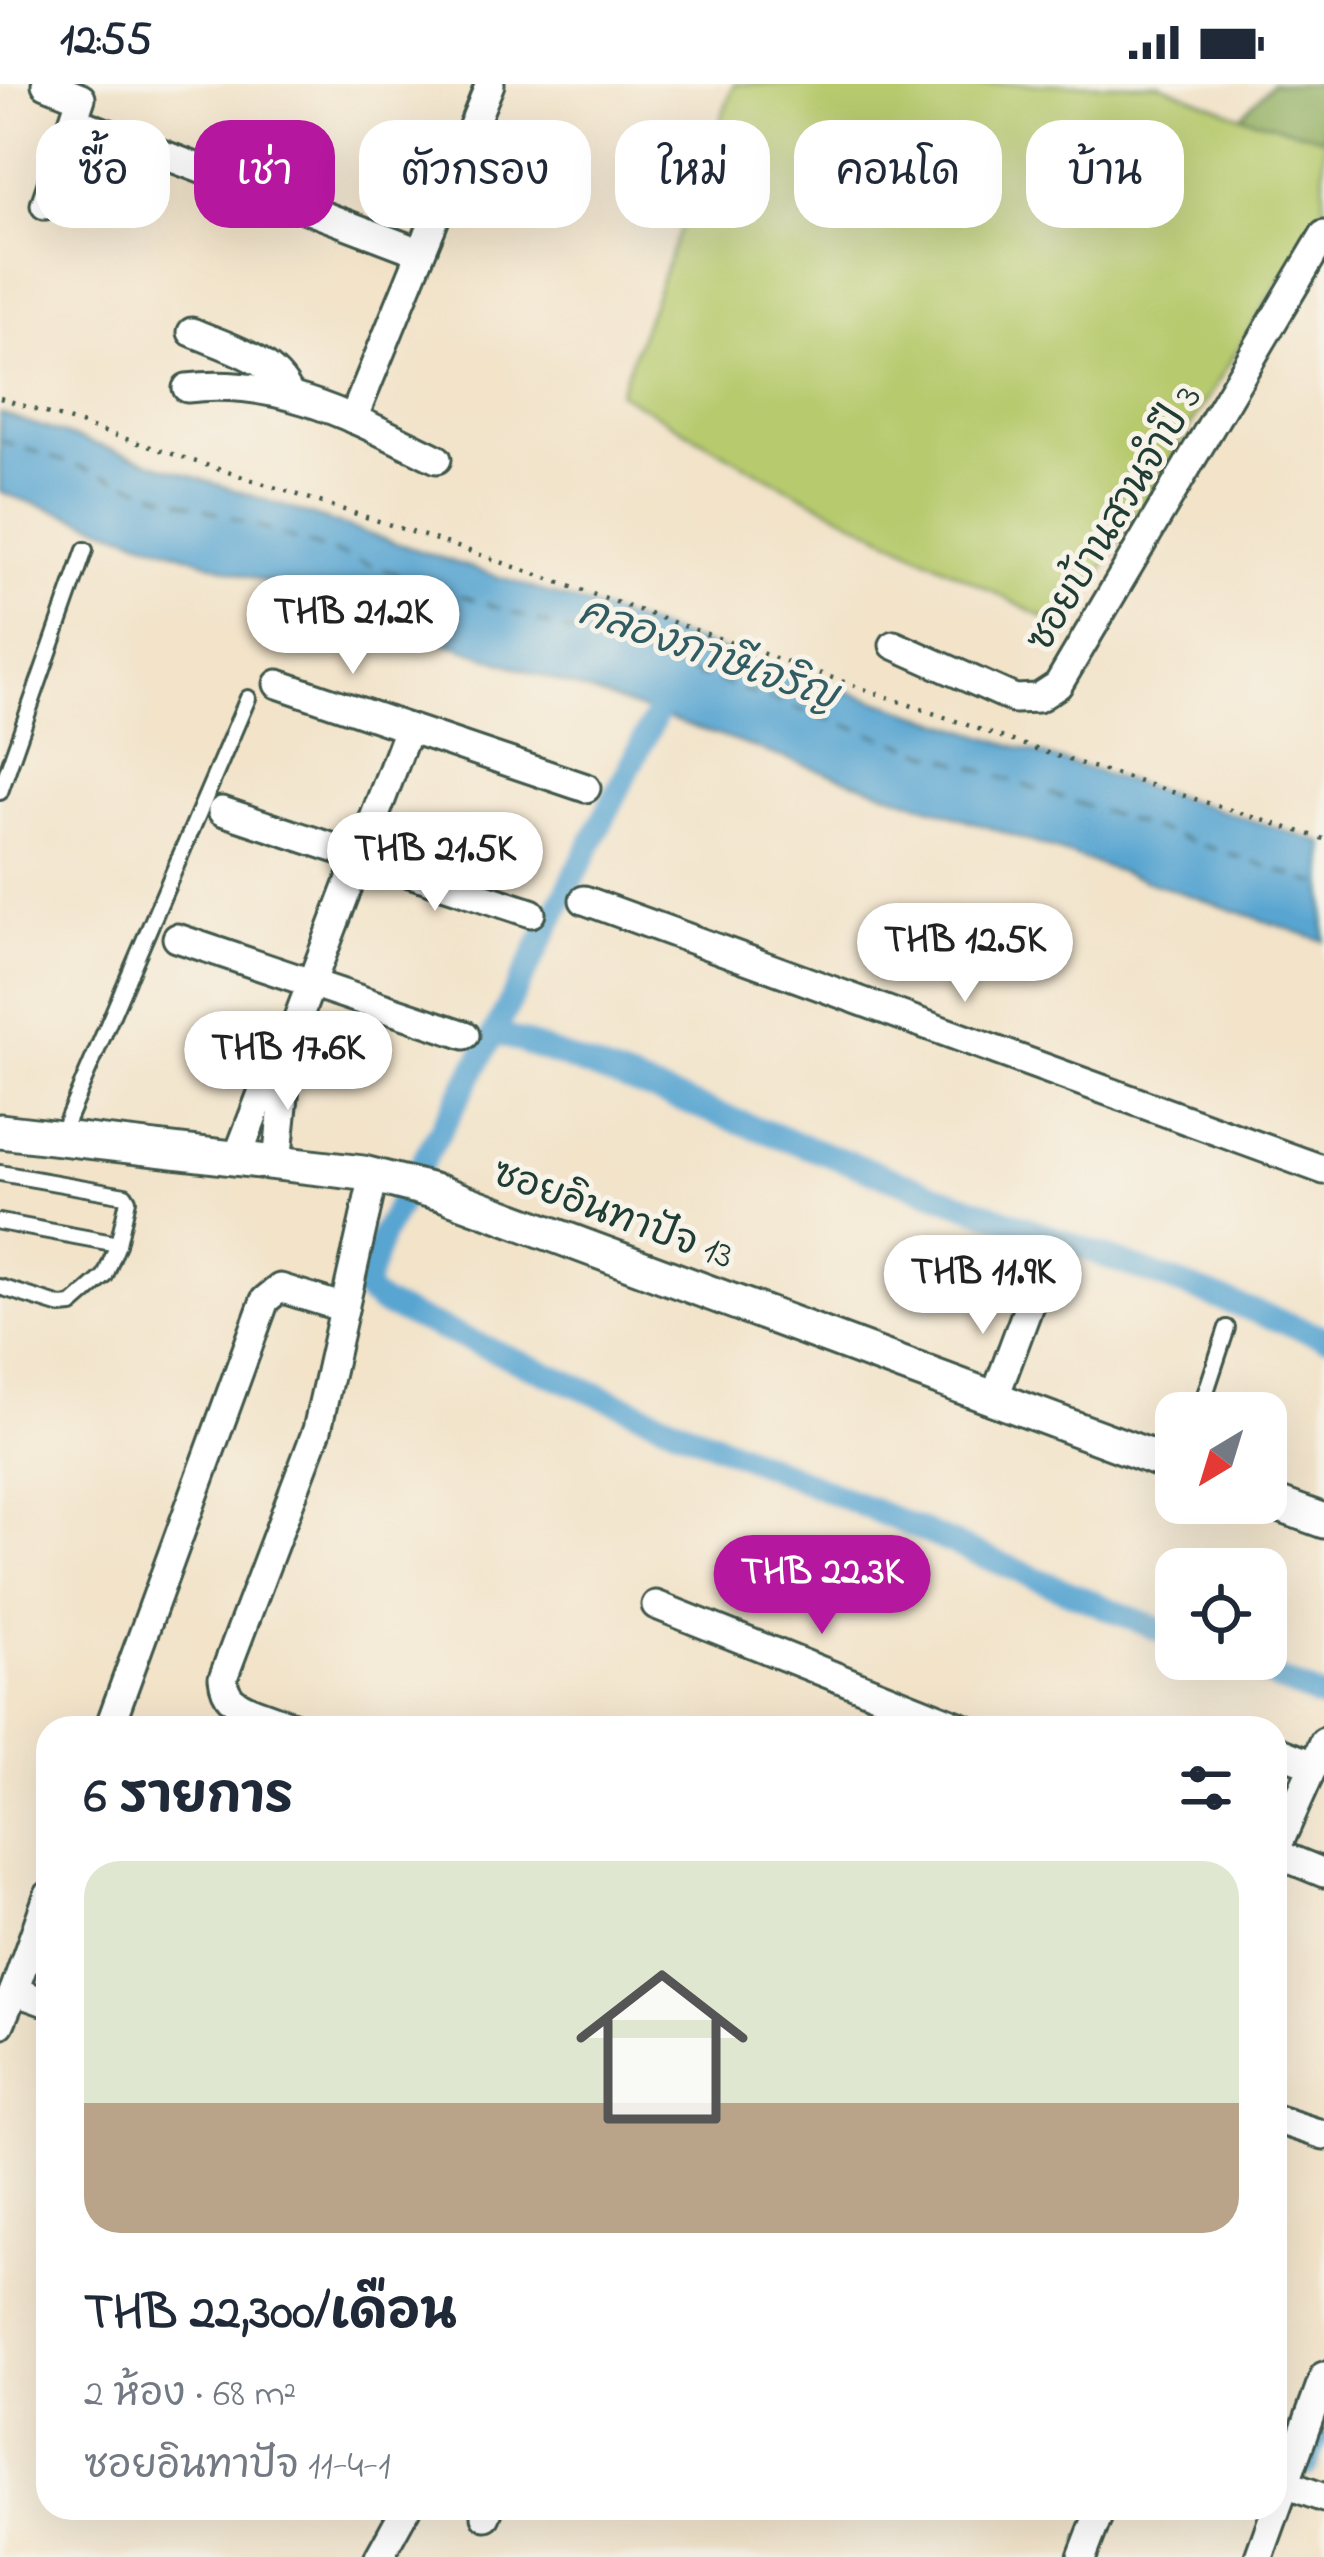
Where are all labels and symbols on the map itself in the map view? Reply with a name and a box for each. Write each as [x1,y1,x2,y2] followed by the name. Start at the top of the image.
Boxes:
[1014,375,1218,664] street label: ซอยบ้านสวนจำปี 3
[216,575,490,677] pin: THB 21.2K
[570,582,848,729] water label: คลองภาษีเจริญ
[298,812,572,914] pin: THB 21.5K
[828,903,1102,1005] pin: THB 12.5K
[151,1011,425,1113] pin: THB 17.6K
[484,1146,741,1286] street label: ซอยอินทาปัจ 13
[846,1235,1120,1337] pin: THB 11.9K
[1155,1392,1287,1524] north arrow
[685,1535,959,1637] pin: THB 22.3K

